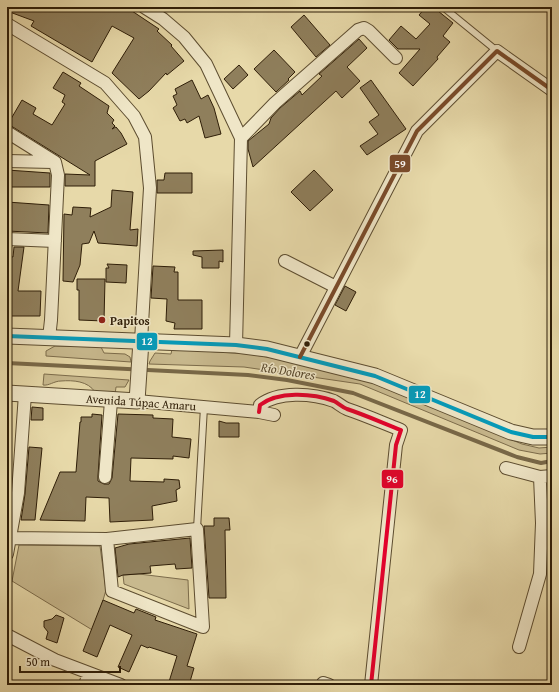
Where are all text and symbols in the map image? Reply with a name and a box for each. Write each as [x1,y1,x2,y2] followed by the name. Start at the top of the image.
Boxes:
[389,154,411,173] line badge: 59
[394,156,406,172] text: 59
[110,312,150,329] place label: Papitos
[97,315,107,325] marker: Papitos
[136,332,158,351] line badge: 12
[141,333,153,349] text: 12
[302,339,312,349] unlabelled marker
[259,357,317,385] water label: Río Dolores
[408,385,431,404] line badge: 12
[414,386,426,402] text: 12
[85,390,197,414] street label: Avenida Túpac Amaru
[381,469,404,489] line badge: 96
[386,471,398,487] text: 96
[20,648,120,674] scale bar
[26,653,50,670] text: 50 m

